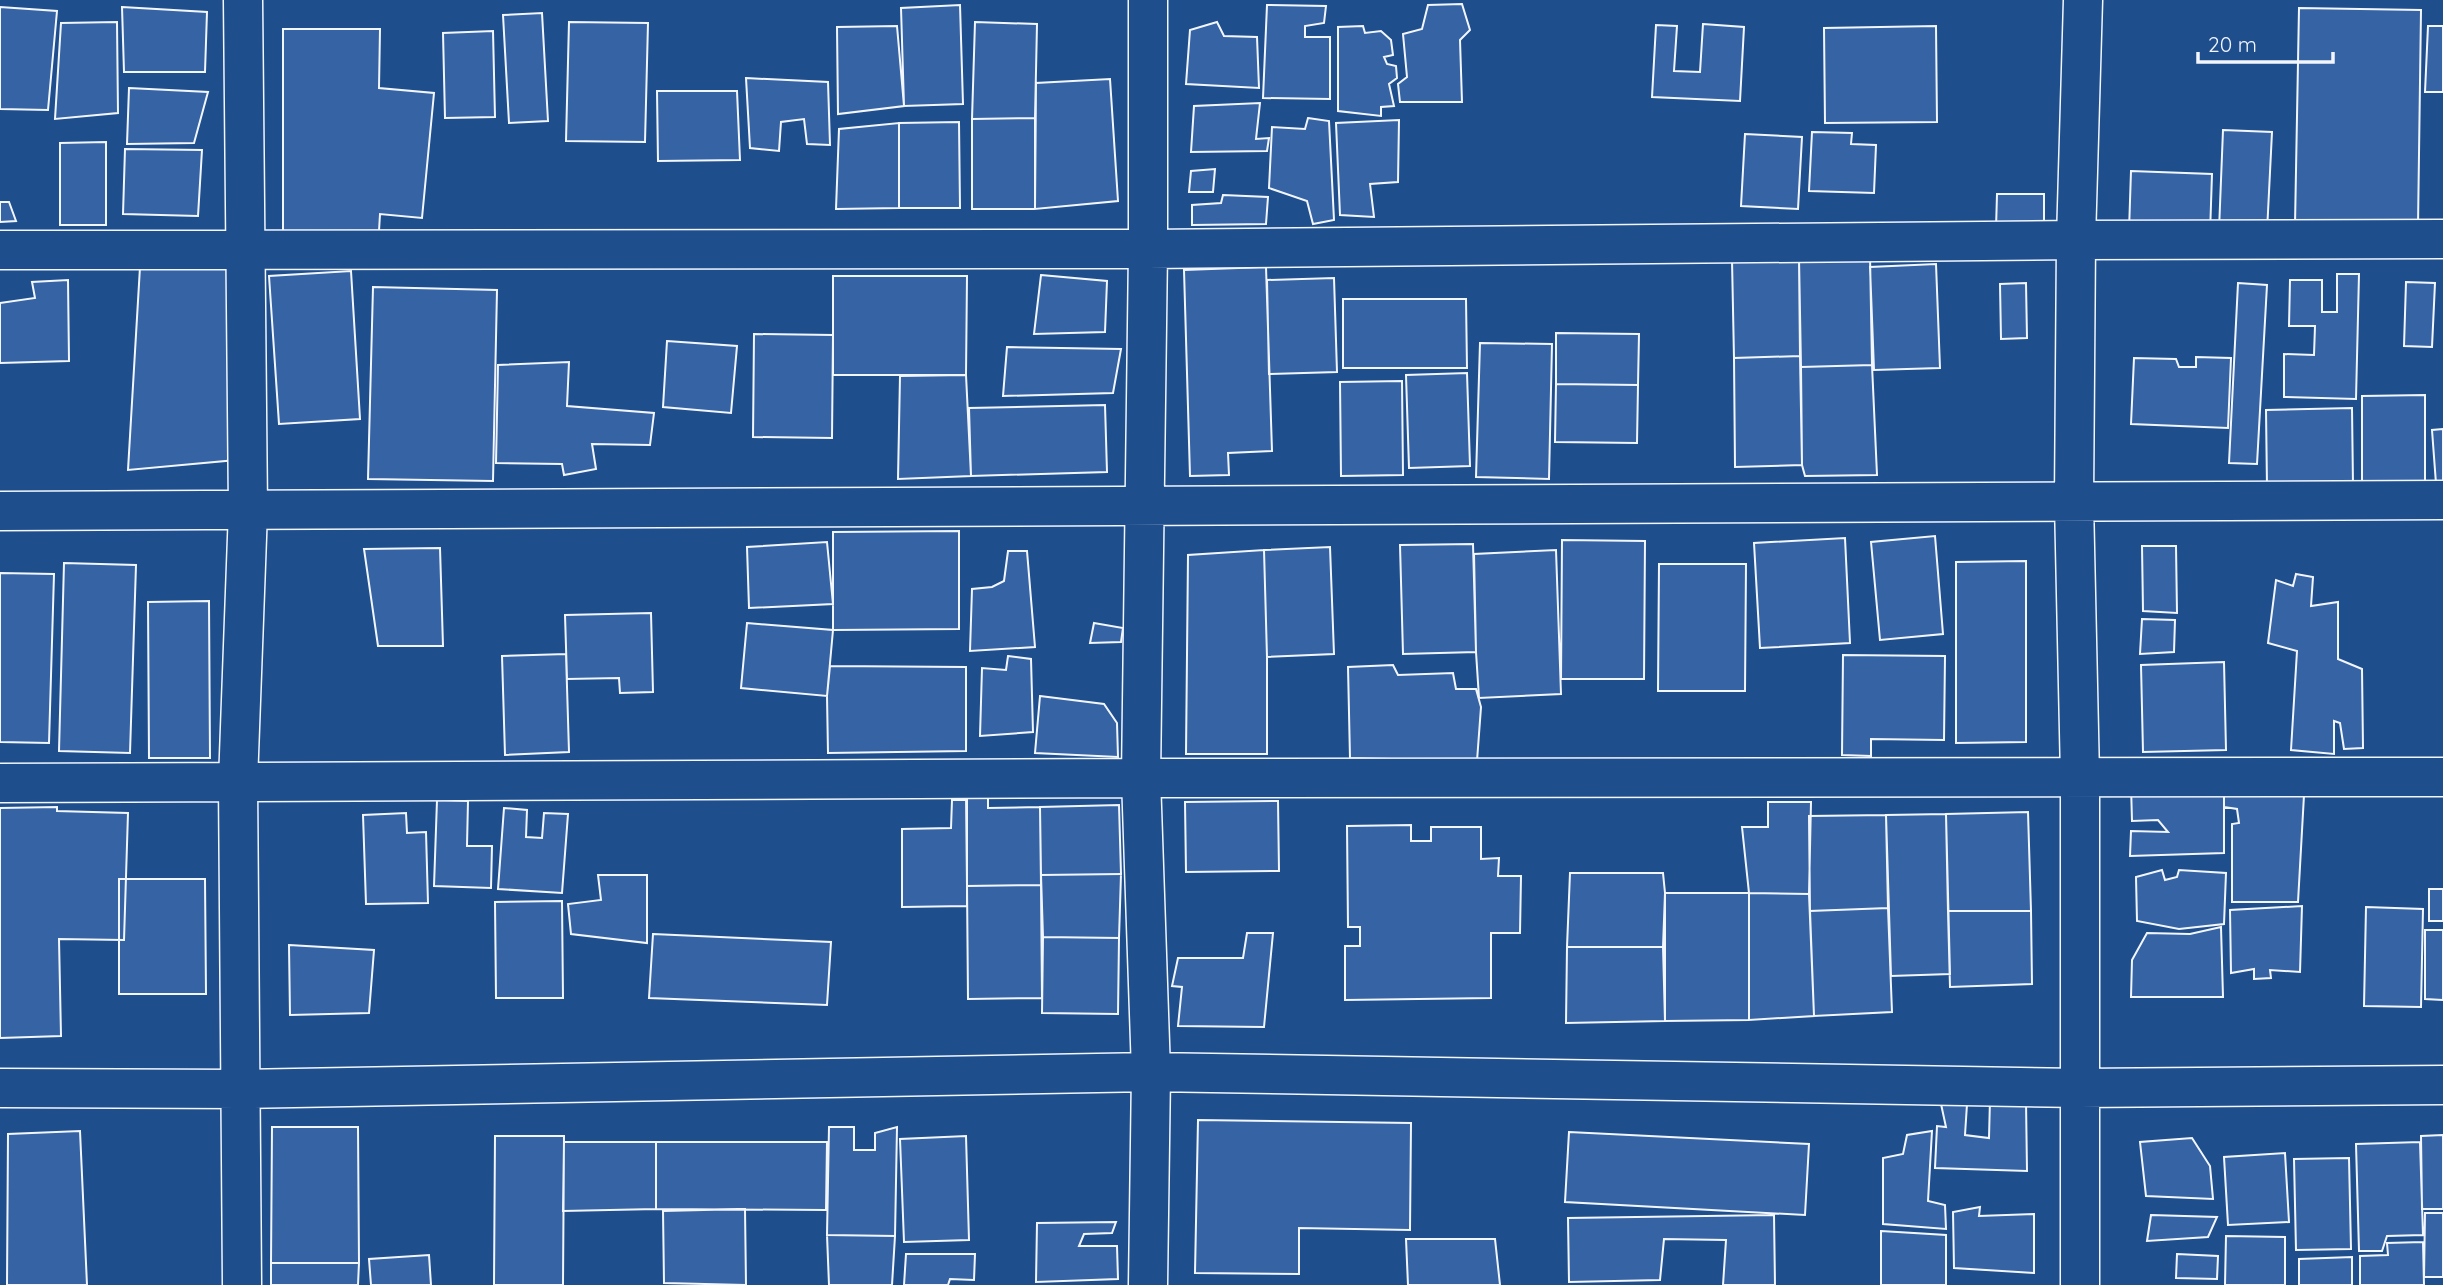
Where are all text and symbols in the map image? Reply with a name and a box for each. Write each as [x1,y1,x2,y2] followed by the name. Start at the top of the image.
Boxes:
[2198,21,2333,65] scale bar
[2208,31,2257,57] text: 20 m

